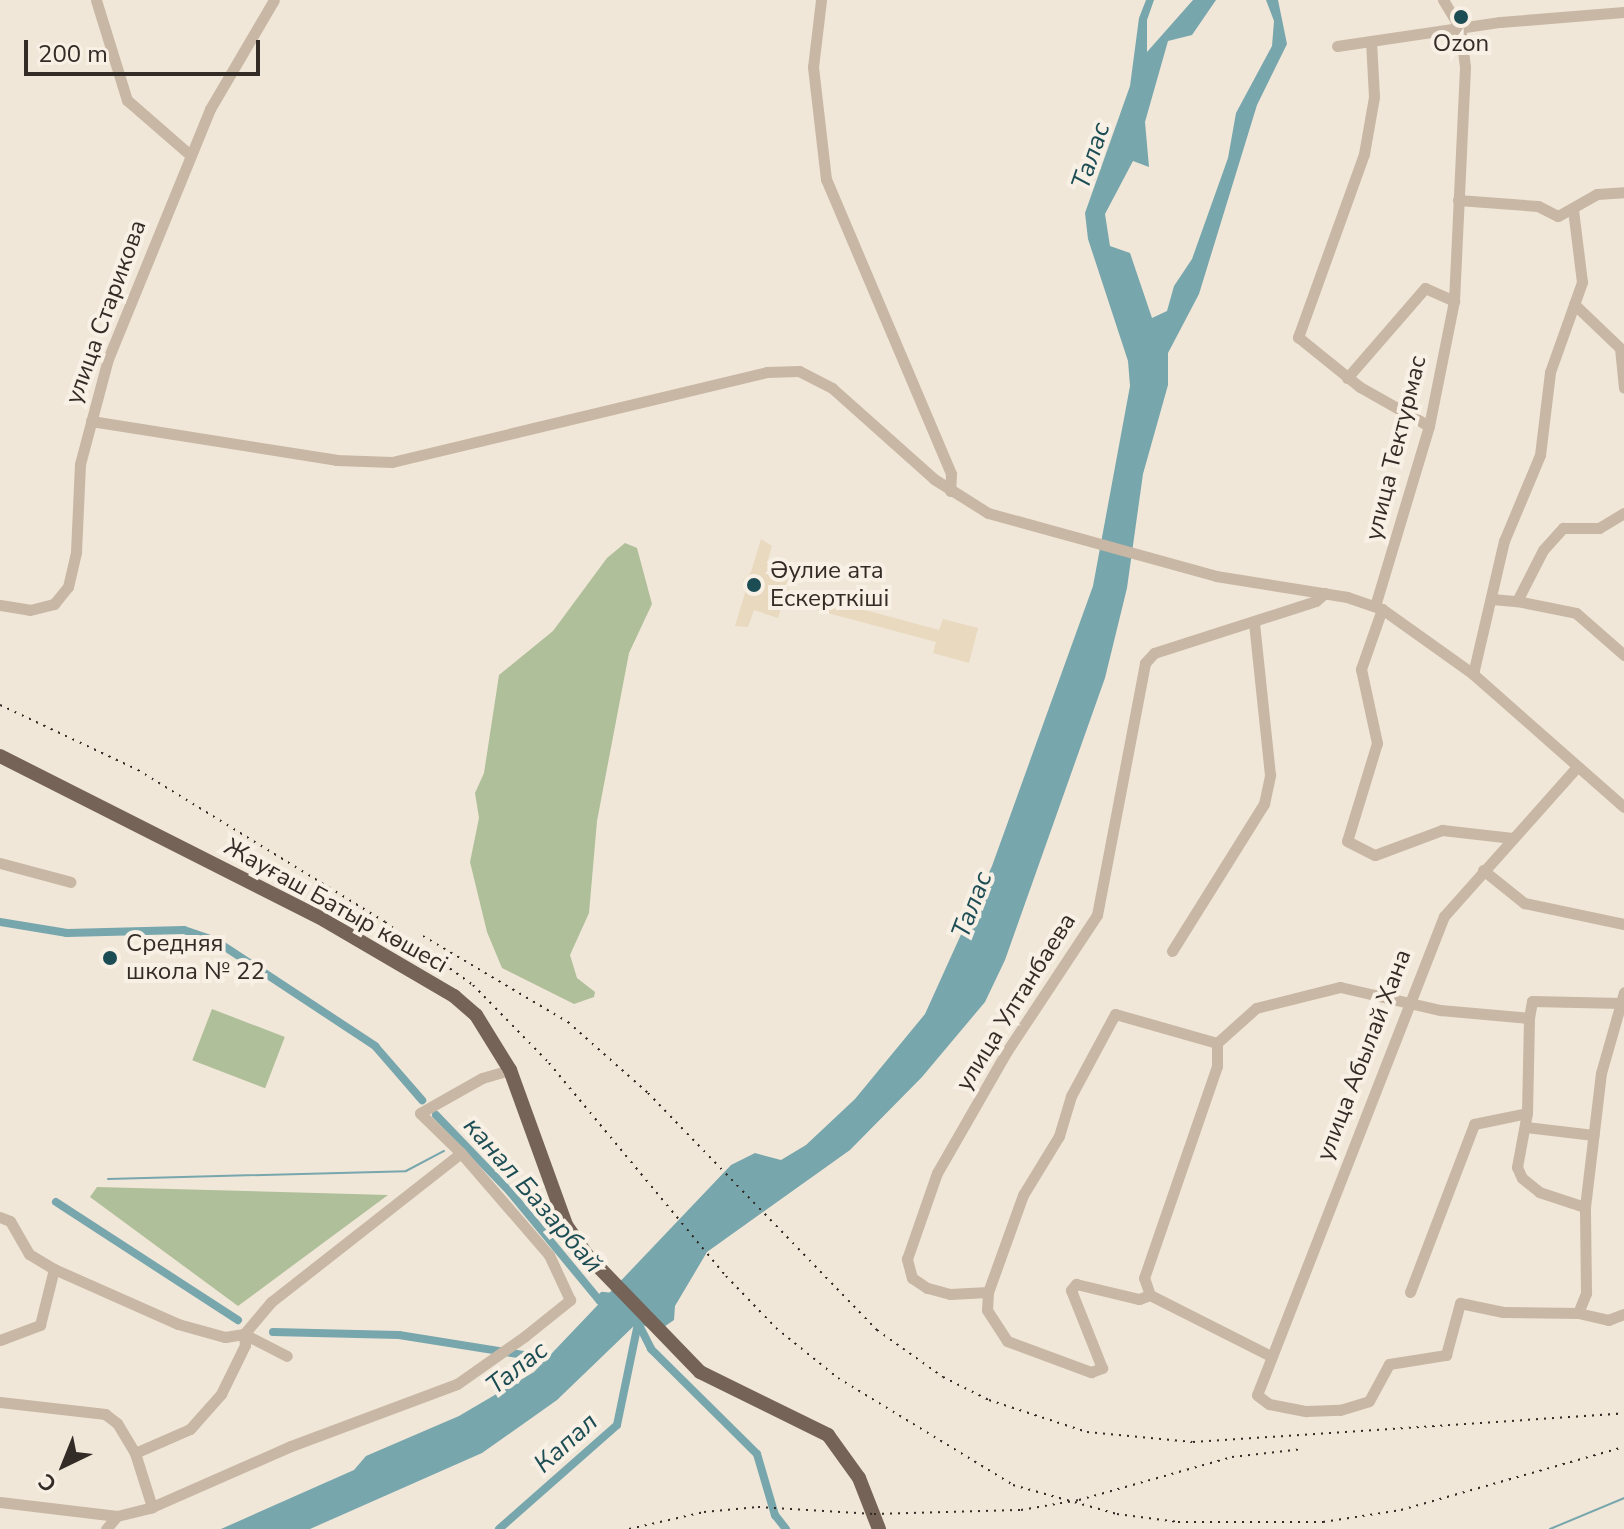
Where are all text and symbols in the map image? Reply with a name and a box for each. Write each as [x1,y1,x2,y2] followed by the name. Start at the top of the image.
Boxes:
[1452,8,1470,26] marker: Ozon
[28,24,264,74] scale bar
[1433,30,1489,58] place label: Ozon
[38,38,108,70] text: 200 m
[1065,118,1117,194] water label: Талас
[59,216,153,408] street label: улица Старикова
[1359,353,1433,543] street label: улица Тектурмас
[770,557,889,613] place label: Әулие ата Ескерткіші
[745,576,763,594] marker: Әулие ата Ескерткіші
[219,833,453,979] street label: Жауғаш Батыр көшесі
[945,867,999,943] water label: Талас
[950,908,1082,1096] street label: улица Ултанбаева
[126,930,265,986] place label: Средняя школа № 22
[1310,945,1418,1165] street label: улица Абылай Хана
[101,949,119,967] marker: Средняя школа № 22
[457,1111,609,1279] water label: канал Базарбай
[480,1334,554,1402] water label: Талас
[528,1406,604,1480] water label: Капал
[24,1425,104,1505] north arrow
[32,1466,63,1499] text: С

